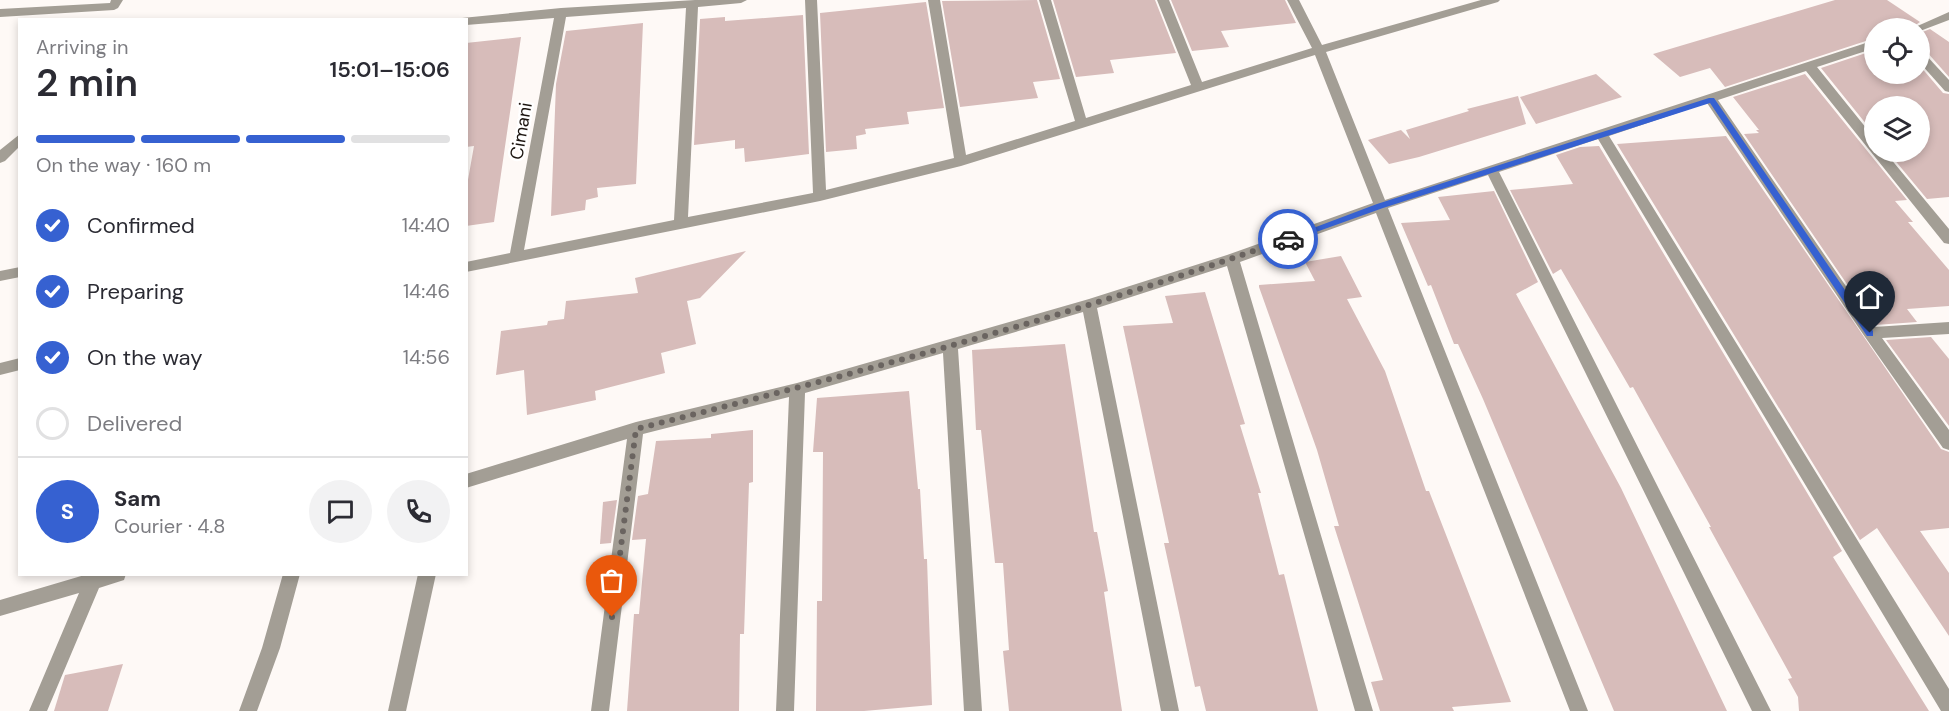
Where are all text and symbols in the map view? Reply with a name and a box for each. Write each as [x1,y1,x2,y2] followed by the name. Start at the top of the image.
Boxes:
[1864,18,1930,162] map controls
[1864,18,1930,84] button: locate
[36,34,128,60] text: Arriving in
[330,55,450,84] text: 15:01–15:06
[36,57,138,108] text: 2 min
[1864,96,1930,162] button: layers
[504,100,538,162] street label: Cimani
[36,152,211,178] text: On the way · 160 m
[36,209,69,242] icon: check
[1258,209,1318,269] courier
[87,211,195,240] text: Confirmed
[402,212,450,238] text: 14:40
[1272,223,1305,256] icon: car
[1844,271,1895,333] pin
[36,275,69,308] icon: check
[87,277,184,306] text: Preparing
[403,278,450,304] text: 14:46
[1853,280,1886,313] icon: home
[36,341,69,374] icon: check
[87,343,202,372] text: On the way
[403,344,450,370] text: 14:56
[87,409,182,438] text: Delivered
[309,480,372,543] button: chat
[387,480,450,543] button: phone
[114,484,161,513] text: Sam
[61,497,74,526] text: S
[114,513,225,539] text: Courier · 4.8
[586,555,637,617] pin
[595,564,628,597] icon: bag

